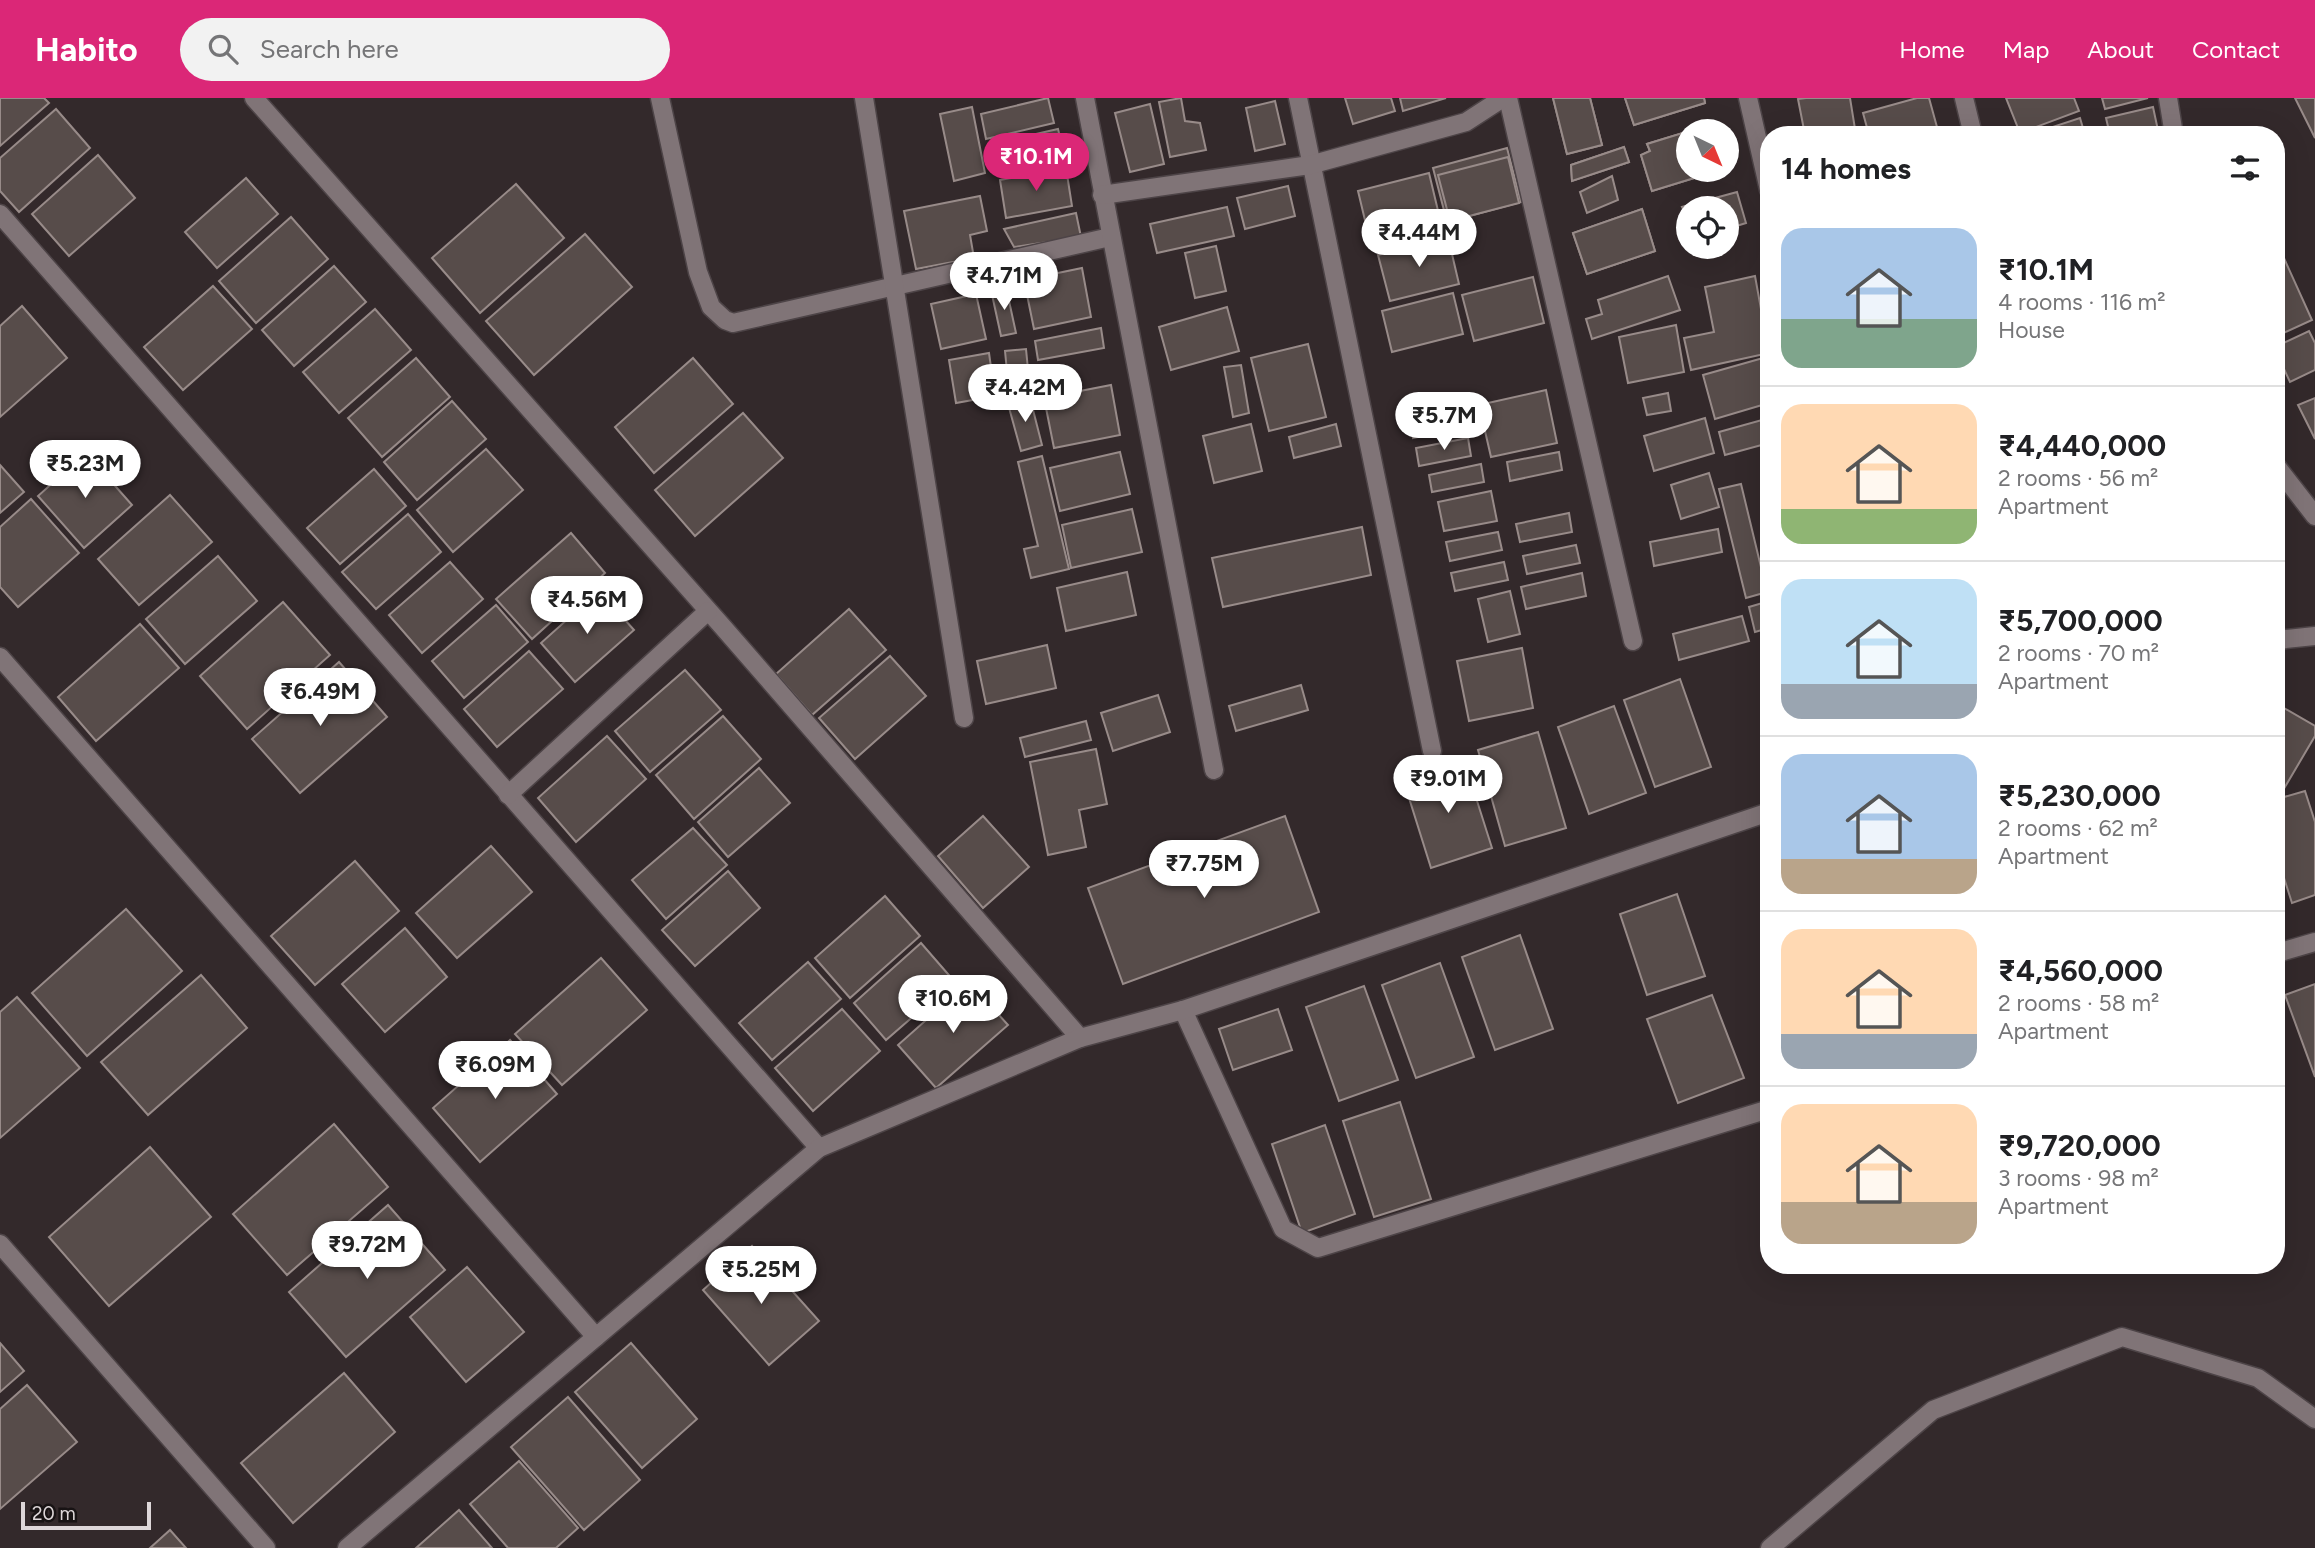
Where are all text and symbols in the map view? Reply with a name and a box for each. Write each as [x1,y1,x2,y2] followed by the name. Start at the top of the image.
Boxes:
[180,18,670,81] search box
[35,30,138,69] text: Habito
[204,30,242,68] icon: search
[260,33,399,65] text: Search here
[1899,35,1965,64] text: Home
[2003,35,2049,64] text: Map
[2087,35,2154,64] text: About
[2192,35,2280,64] text: Contact
[1676,119,1740,182] north arrow
[1676,119,1739,259] map controls
[979,134,1093,193] pin: ₹10.1M
[999,142,1073,170] text: ₹10.1M
[2226,149,2264,187] icon: filters
[1781,150,1911,187] text: 14 homes
[1676,196,1739,259] button: locate
[1362,209,1476,269] pin: ₹4.44M
[1378,218,1460,246] text: ₹4.44M
[1998,251,2094,288] text: ₹10.1M
[947,252,1061,312] pin: ₹4.71M
[1837,256,1921,340] icon: home
[966,261,1042,289] text: ₹4.71M
[1998,288,2166,316] text: 4 rooms · 116 m²
[1998,316,2065,344] text: House
[968,364,1082,424] pin: ₹4.42M
[984,373,1066,401] text: ₹4.42M
[1395,392,1493,452] pin: ₹5.7M
[1411,401,1477,429] text: ₹5.7M
[1998,427,2166,464] text: ₹4,440,000
[1837,432,1921,516] icon: home
[28,440,142,500] pin: ₹5.23M
[46,449,124,477] text: ₹5.23M
[1998,464,2158,492] text: 2 rooms · 56 m²
[1998,492,2109,520] text: Apartment
[530,576,644,636] pin: ₹4.56M
[547,585,627,613] text: ₹4.56M
[1998,602,2163,639] text: ₹5,700,000
[1837,607,1921,691] icon: home
[1998,639,2159,667] text: 2 rooms · 70 m²
[1998,667,2109,695] text: Apartment
[263,668,377,728] pin: ₹6.49M
[280,677,360,705] text: ₹6.49M
[1391,756,1505,815] pin: ₹9.01M
[1409,764,1487,792] text: ₹9.01M
[1998,777,2161,814] text: ₹5,230,000
[1837,782,1921,866] icon: home
[1998,814,2158,842] text: 2 rooms · 62 m²
[1147,840,1261,900] pin: ₹7.75M
[1998,842,2109,870] text: Apartment
[1165,849,1243,877] text: ₹7.75M
[1998,952,2163,989] text: ₹4,560,000
[1837,957,1921,1041] icon: home
[896,976,1010,1035] pin: ₹10.6M
[914,984,992,1012] text: ₹10.6M
[1998,989,2159,1017] text: 2 rooms · 58 m²
[1998,1017,2109,1045] text: Apartment
[438,1042,552,1101] pin: ₹6.09M
[455,1050,535,1078] text: ₹6.09M
[1998,1127,2161,1164] text: ₹9,720,000
[1837,1132,1921,1216] icon: home
[1998,1164,2159,1192] text: 3 rooms · 98 m²
[1998,1192,2109,1220] text: Apartment
[310,1222,424,1281] pin: ₹9.72M
[328,1230,406,1258] text: ₹9.72M
[704,1246,818,1306] pin: ₹5.25M
[721,1255,801,1283] text: ₹5.25M
[21,1499,150,1531] scale bar
[32,1502,76,1525] text: 20 m

